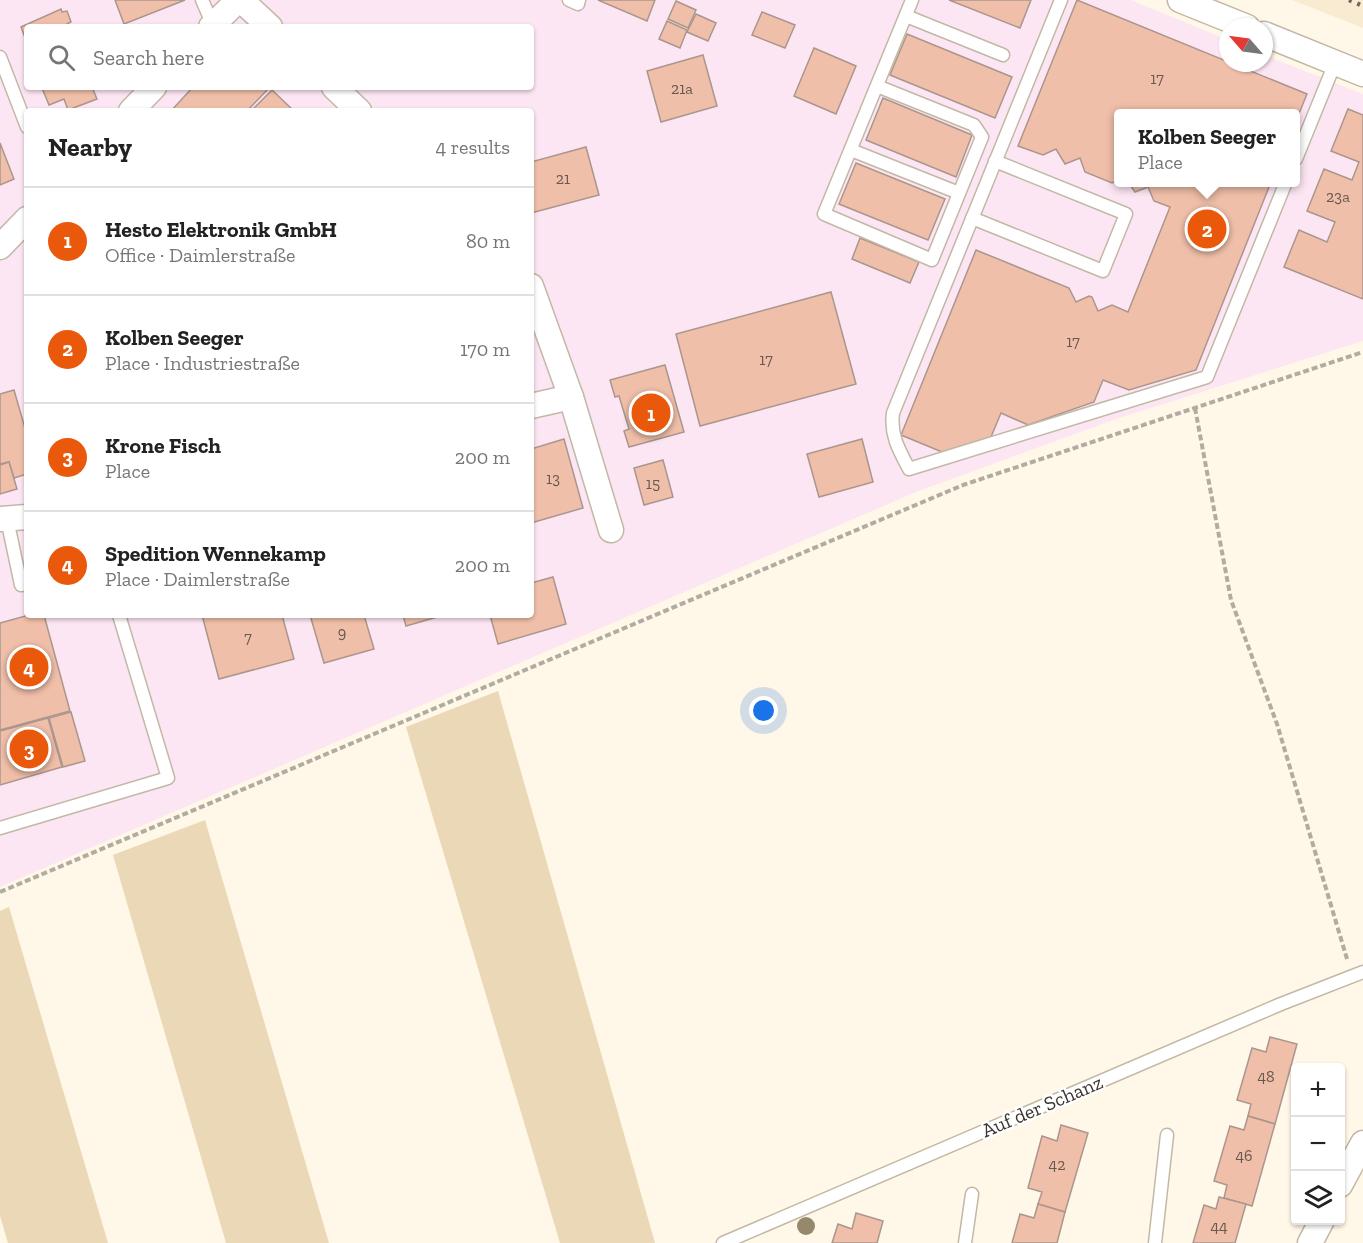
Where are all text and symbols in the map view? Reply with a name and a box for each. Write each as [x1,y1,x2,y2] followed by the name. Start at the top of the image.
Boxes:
[1219,18,1273,72] north arrow
[24,24,534,90] search box
[45,41,78,74] icon: search
[93,44,204,71] text: Search here
[1150,69,1164,88] house number: 17
[671,79,693,98] house number: 21a
[1114,109,1300,187] popup
[1138,123,1276,150] text: Kolben Seeger
[48,131,132,163] text: Nearby
[435,135,510,159] text: 4 results
[1138,150,1183,174] text: Place
[556,169,570,188] house number: 21
[1326,187,1350,206] house number: 23a
[1188,206,1226,252] pin: 2
[105,216,337,243] text: Hesto Elektronik GmbH
[63,229,72,253] text: 1
[466,229,510,253] text: 80 m
[105,243,295,267] text: Office · Daimlerstraße
[105,324,244,351] text: Kolben Seeger
[1066,332,1080,351] house number: 17
[62,337,73,361] text: 2
[460,337,510,361] text: 170 m
[759,350,773,369] house number: 17
[105,351,300,375] text: Place · Industriestraße
[632,390,670,436] pin: 1
[105,432,221,459] text: Krone Fisch
[62,445,73,469] text: 3
[455,445,510,469] text: 200 m
[105,459,150,483] text: Place
[546,469,560,488] house number: 13
[646,474,660,493] house number: 15
[105,540,326,567] text: Spedition Wennekamp
[62,553,73,577] text: 4
[455,553,510,577] text: 200 m
[105,567,290,591] text: Place · Daimlerstraße
[338,623,346,642] house number: 9
[244,628,252,647] house number: 7
[9,644,48,690] pin: 4
[749,696,778,725] your location
[9,726,48,771] pin: 3
[1291,1063,1345,1225] map controls
[1291,1063,1345,1117] button: +
[1257,1067,1275,1086] house number: 48
[978,1070,1106,1142] street label: Auf der Schanz
[1291,1117,1345,1171] button: −
[1235,1146,1253,1165] house number: 46
[1049,1155,1065,1174] house number: 42
[1291,1171,1345,1225] button: layers
[1210,1217,1228,1236] house number: 44

